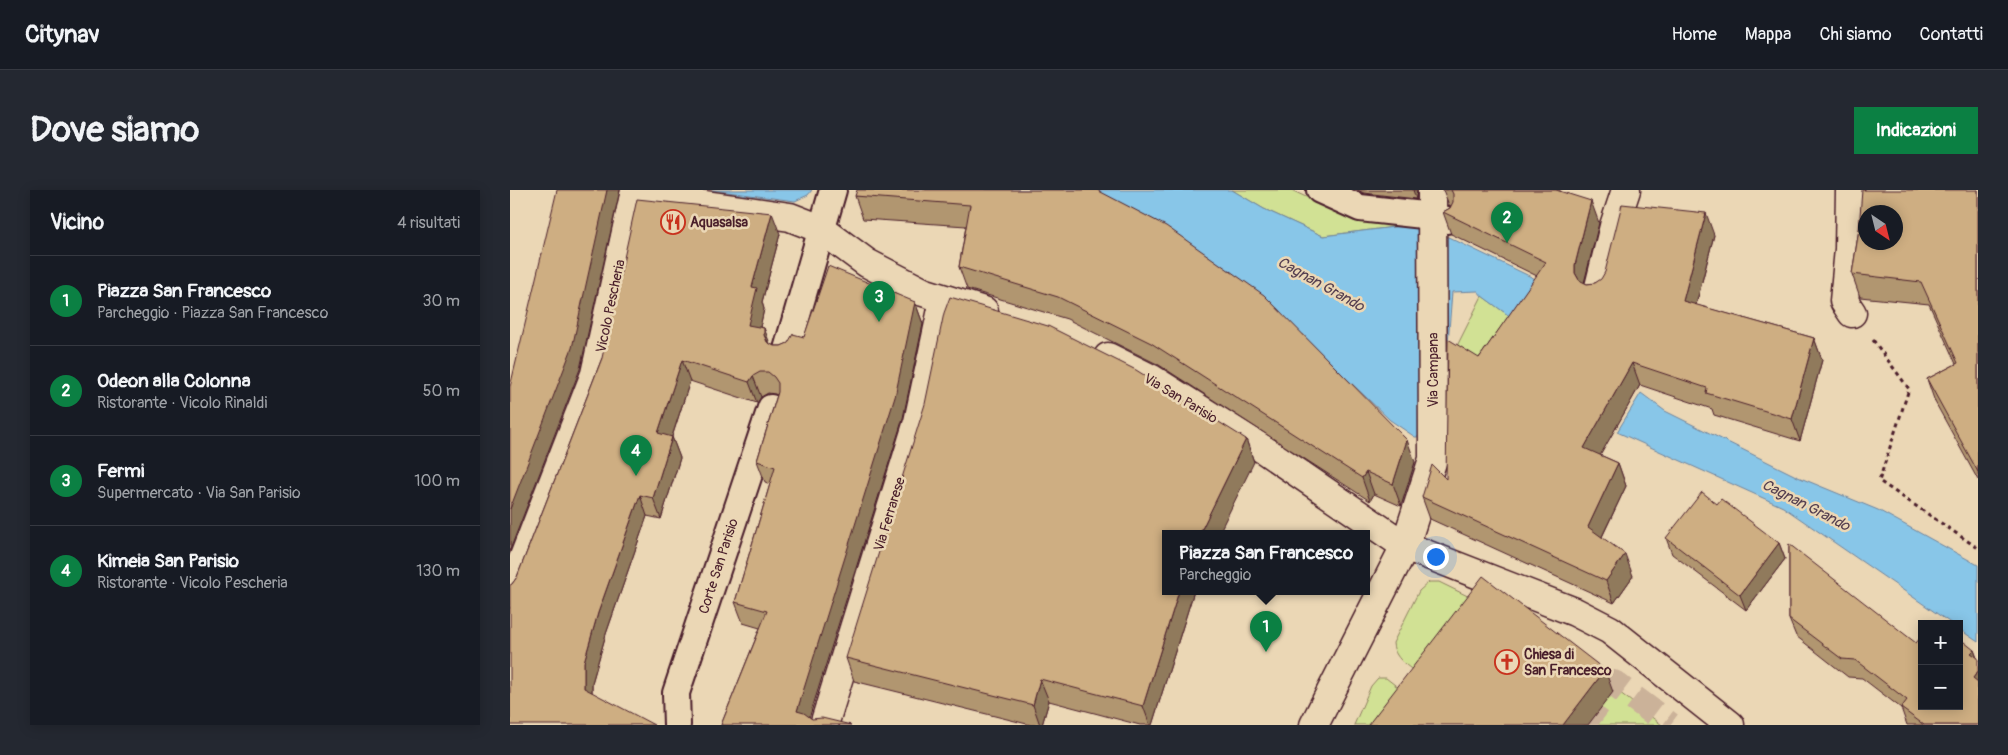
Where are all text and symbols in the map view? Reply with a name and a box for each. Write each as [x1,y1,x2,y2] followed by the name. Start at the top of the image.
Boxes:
[25,20,100,49] text: Citynav
[1671,23,1717,46] text: Home
[1745,23,1791,46] text: Mappa
[1819,23,1892,46] text: Chi siamo
[1920,23,1983,46] text: Contatti
[1854,107,1978,154] button: Indicazioni
[30,108,199,152] text: Dove siamo
[1491,202,1523,243] pin: 2
[1858,205,1903,250] north arrow
[50,209,104,236] text: Vicino
[660,209,686,235] restaurant icon: Aquasalsa
[397,213,460,233] text: 4 risultati
[690,214,749,231] place label: Aquasalsa
[1274,253,1368,316] water label: Cagnan Grando
[592,258,629,354] street label: Vicolo Pescheria
[97,279,271,303] text: Piazza San Francesco
[863,281,895,322] pin: 3
[63,291,69,311] text: 1
[422,291,460,311] text: 30 m
[97,303,328,323] text: Parcheggio · Piazza San Francesco
[1425,332,1442,408] street label: Via Campana
[97,369,250,393] text: Odeon alla Colonna
[1141,370,1221,427] street label: Via San Parisio
[62,381,70,401] text: 2
[423,381,460,401] text: 50 m
[97,393,267,413] text: Ristorante · Vicolo Rinaldi
[620,435,652,476] pin: 4
[97,459,144,483] text: Fermi
[62,471,70,491] text: 3
[414,471,460,491] text: 100 m
[870,475,909,553] street label: Via Ferrarese
[1759,475,1854,536] water label: Cagnan Grando
[97,483,301,503] text: Supermercato · Via San Parisio
[695,516,742,616] street label: Corte San Parisio
[1162,530,1370,595] popup
[1179,541,1353,565] text: Piazza San Francesco
[1423,544,1449,570] your location
[97,549,239,573] text: Kimeia San Parisio
[61,561,71,581] text: 4
[416,561,460,581] text: 130 m
[1179,565,1251,585] text: Parcheggio
[97,573,288,593] text: Ristorante · Vicolo Pescheria
[1250,611,1282,652] pin: 1
[1918,620,1963,710] map controls
[1918,620,1963,665] button: +
[1524,646,1612,679] place label: Chiesa di San Francesco
[1494,649,1520,675] church icon: Chiesa di San Francesco
[1918,665,1963,710] button: −

